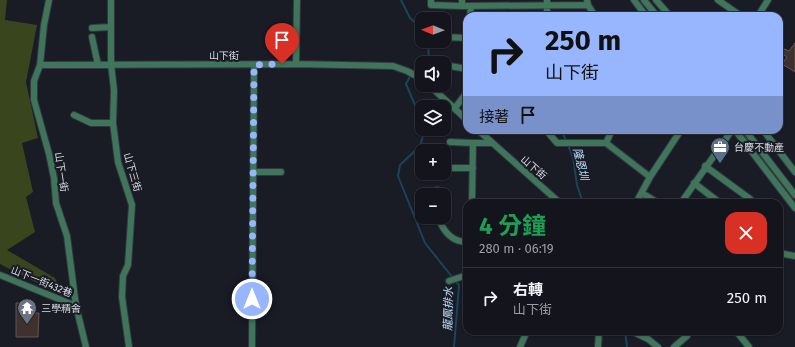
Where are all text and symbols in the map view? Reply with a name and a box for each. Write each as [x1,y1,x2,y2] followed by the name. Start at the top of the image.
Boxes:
[415,12,451,48] north arrow
[415,12,451,224] map controls
[265,23,299,64] pin
[545,24,621,57] text: 250 m
[479,28,531,80] icon: right
[271,29,293,51] icon: arrive
[209,50,239,62] street label: 山下街
[415,56,451,92] button: sound
[545,62,599,84] text: 山下街
[415,100,451,136] button: layers
[517,104,539,126] icon: arrive
[479,108,509,126] text: 接著
[709,136,731,164] office icon: 台慶不動產
[734,142,784,154] place label: 台慶不動產
[415,144,451,180] button: +
[570,147,591,184] water label: 隆恩圳
[52,151,70,193] street label: 山下一街
[121,151,143,193] street label: 山下三街
[518,153,549,182] street label: 山下街
[415,188,451,224] button: −
[479,212,546,240] text: 4 分鐘
[725,212,767,254] button: close
[479,241,554,256] text: 280 m · 06:19
[9,264,74,300] street label: 山下一街432巷
[231,278,273,320] position arrow
[513,281,543,299] text: 右轉
[442,286,455,331] water label: 龍鳳排水
[479,287,501,309] icon: right
[727,289,767,307] text: 250 m
[16,297,38,325] temple icon: 三學精舍
[513,302,552,317] text: 山下街
[41,303,81,315] place label: 三學精舍

